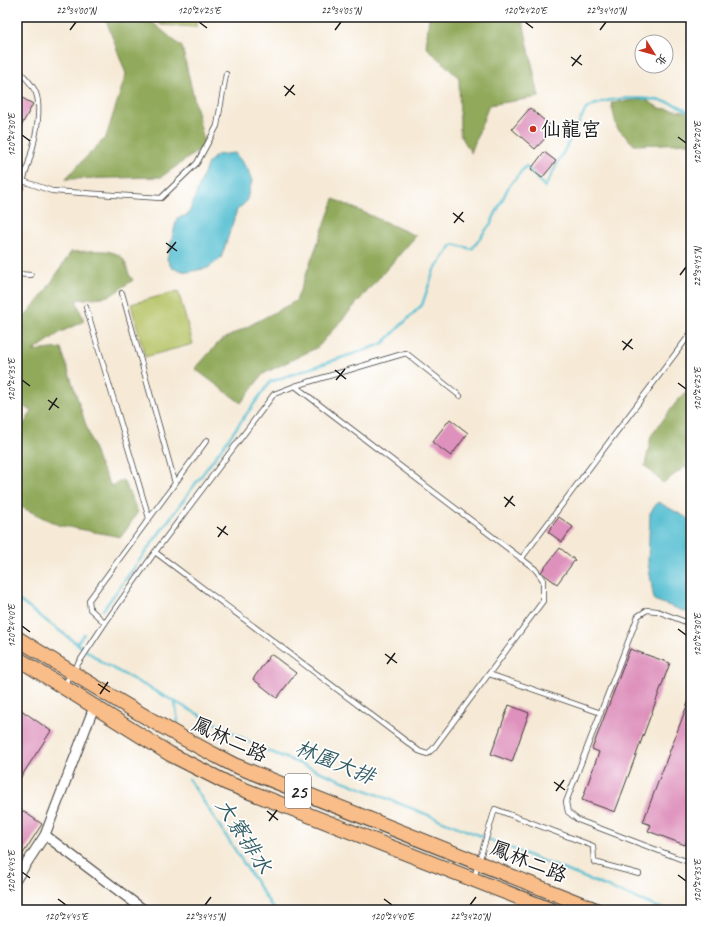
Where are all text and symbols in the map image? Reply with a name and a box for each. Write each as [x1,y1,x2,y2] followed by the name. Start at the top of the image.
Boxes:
[56,4,98,17] text: 22°34'00"N
[177,4,222,17] text: 120°24'25"E
[321,4,363,17] text: 22°34'05"N
[503,4,548,17] text: 120°24'20"E
[586,4,628,17] text: 22°34'10"N
[634,34,674,74] north arrow
[653,51,671,69] text: 北
[5,112,18,157] text: 120°24'30"E
[541,117,601,142] place label: 仙龍宮
[691,120,704,165] text: 120°24'20"E
[528,124,538,134] marker: 仙龍宮
[691,245,704,287] text: 22°34'15"N
[5,357,18,402] text: 120°24'35"E
[691,366,704,411] text: 120°24'25"E
[5,603,18,648] text: 120°24'40"E
[691,612,704,657] text: 120°24'30"E
[188,711,272,768] street label: 鳳林二路
[291,734,381,791] water label: 林園大排
[285,774,311,808] road number: 25
[210,794,278,879] water label: 大寮排水
[487,835,572,888] street label: 鳳林二路
[5,849,18,894] text: 120°24'45"E
[691,858,704,903] text: 120°24'35"E
[44,910,89,923] text: 120°24'45"E
[185,910,227,923] text: 22°34'15"N
[370,910,415,923] text: 120°24'40"E
[450,910,492,923] text: 22°34'20"N

